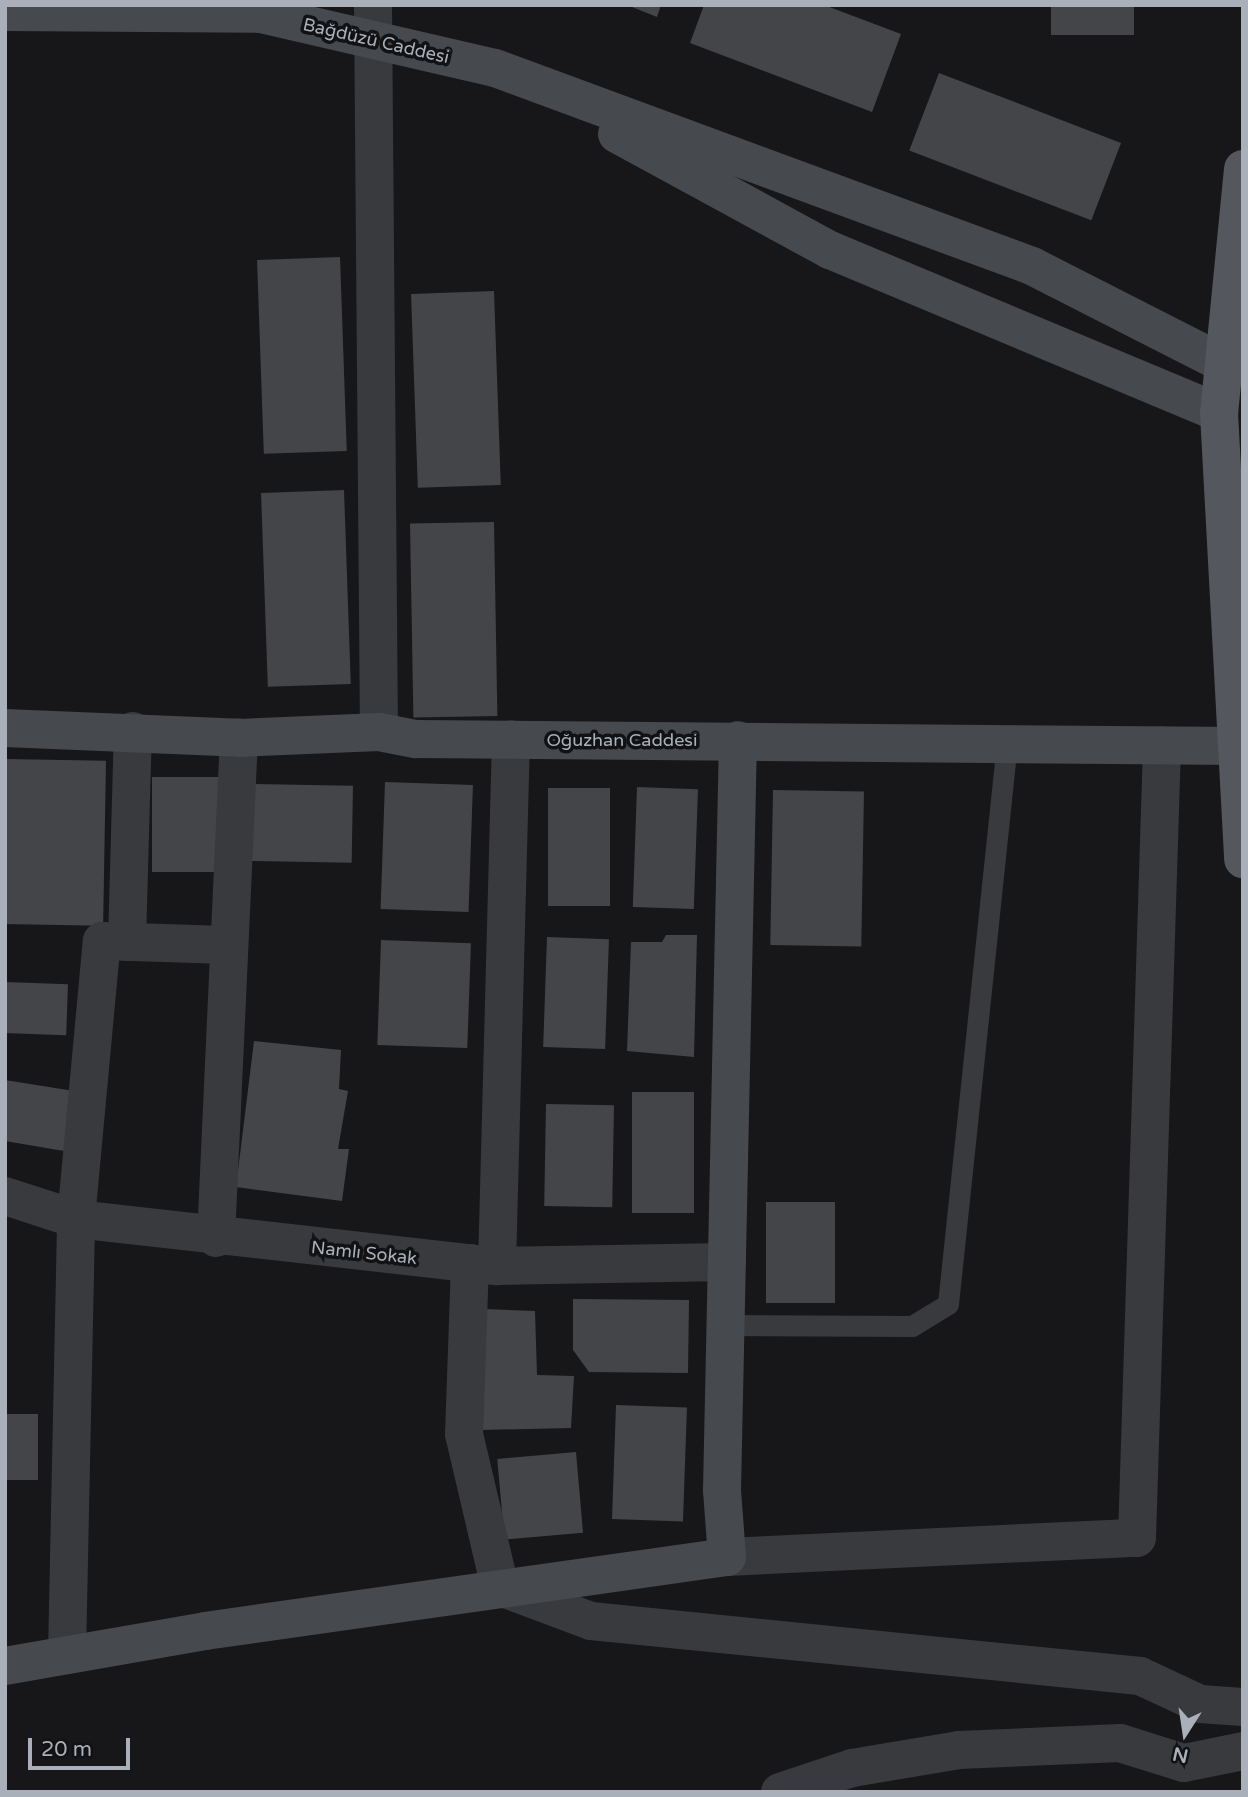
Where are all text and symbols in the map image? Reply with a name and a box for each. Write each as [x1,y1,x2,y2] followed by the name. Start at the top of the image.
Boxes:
[301,14,451,68] street label: Bağdüzü Caddesi
[547,729,697,751] street label: Oğuzhan Caddesi
[310,1237,418,1269] street label: Namlı Sokak
[1150,1699,1220,1769] north arrow
[32,1724,133,1768] scale bar
[41,1737,92,1762] text: 20 m
[1171,1742,1190,1767] text: N

